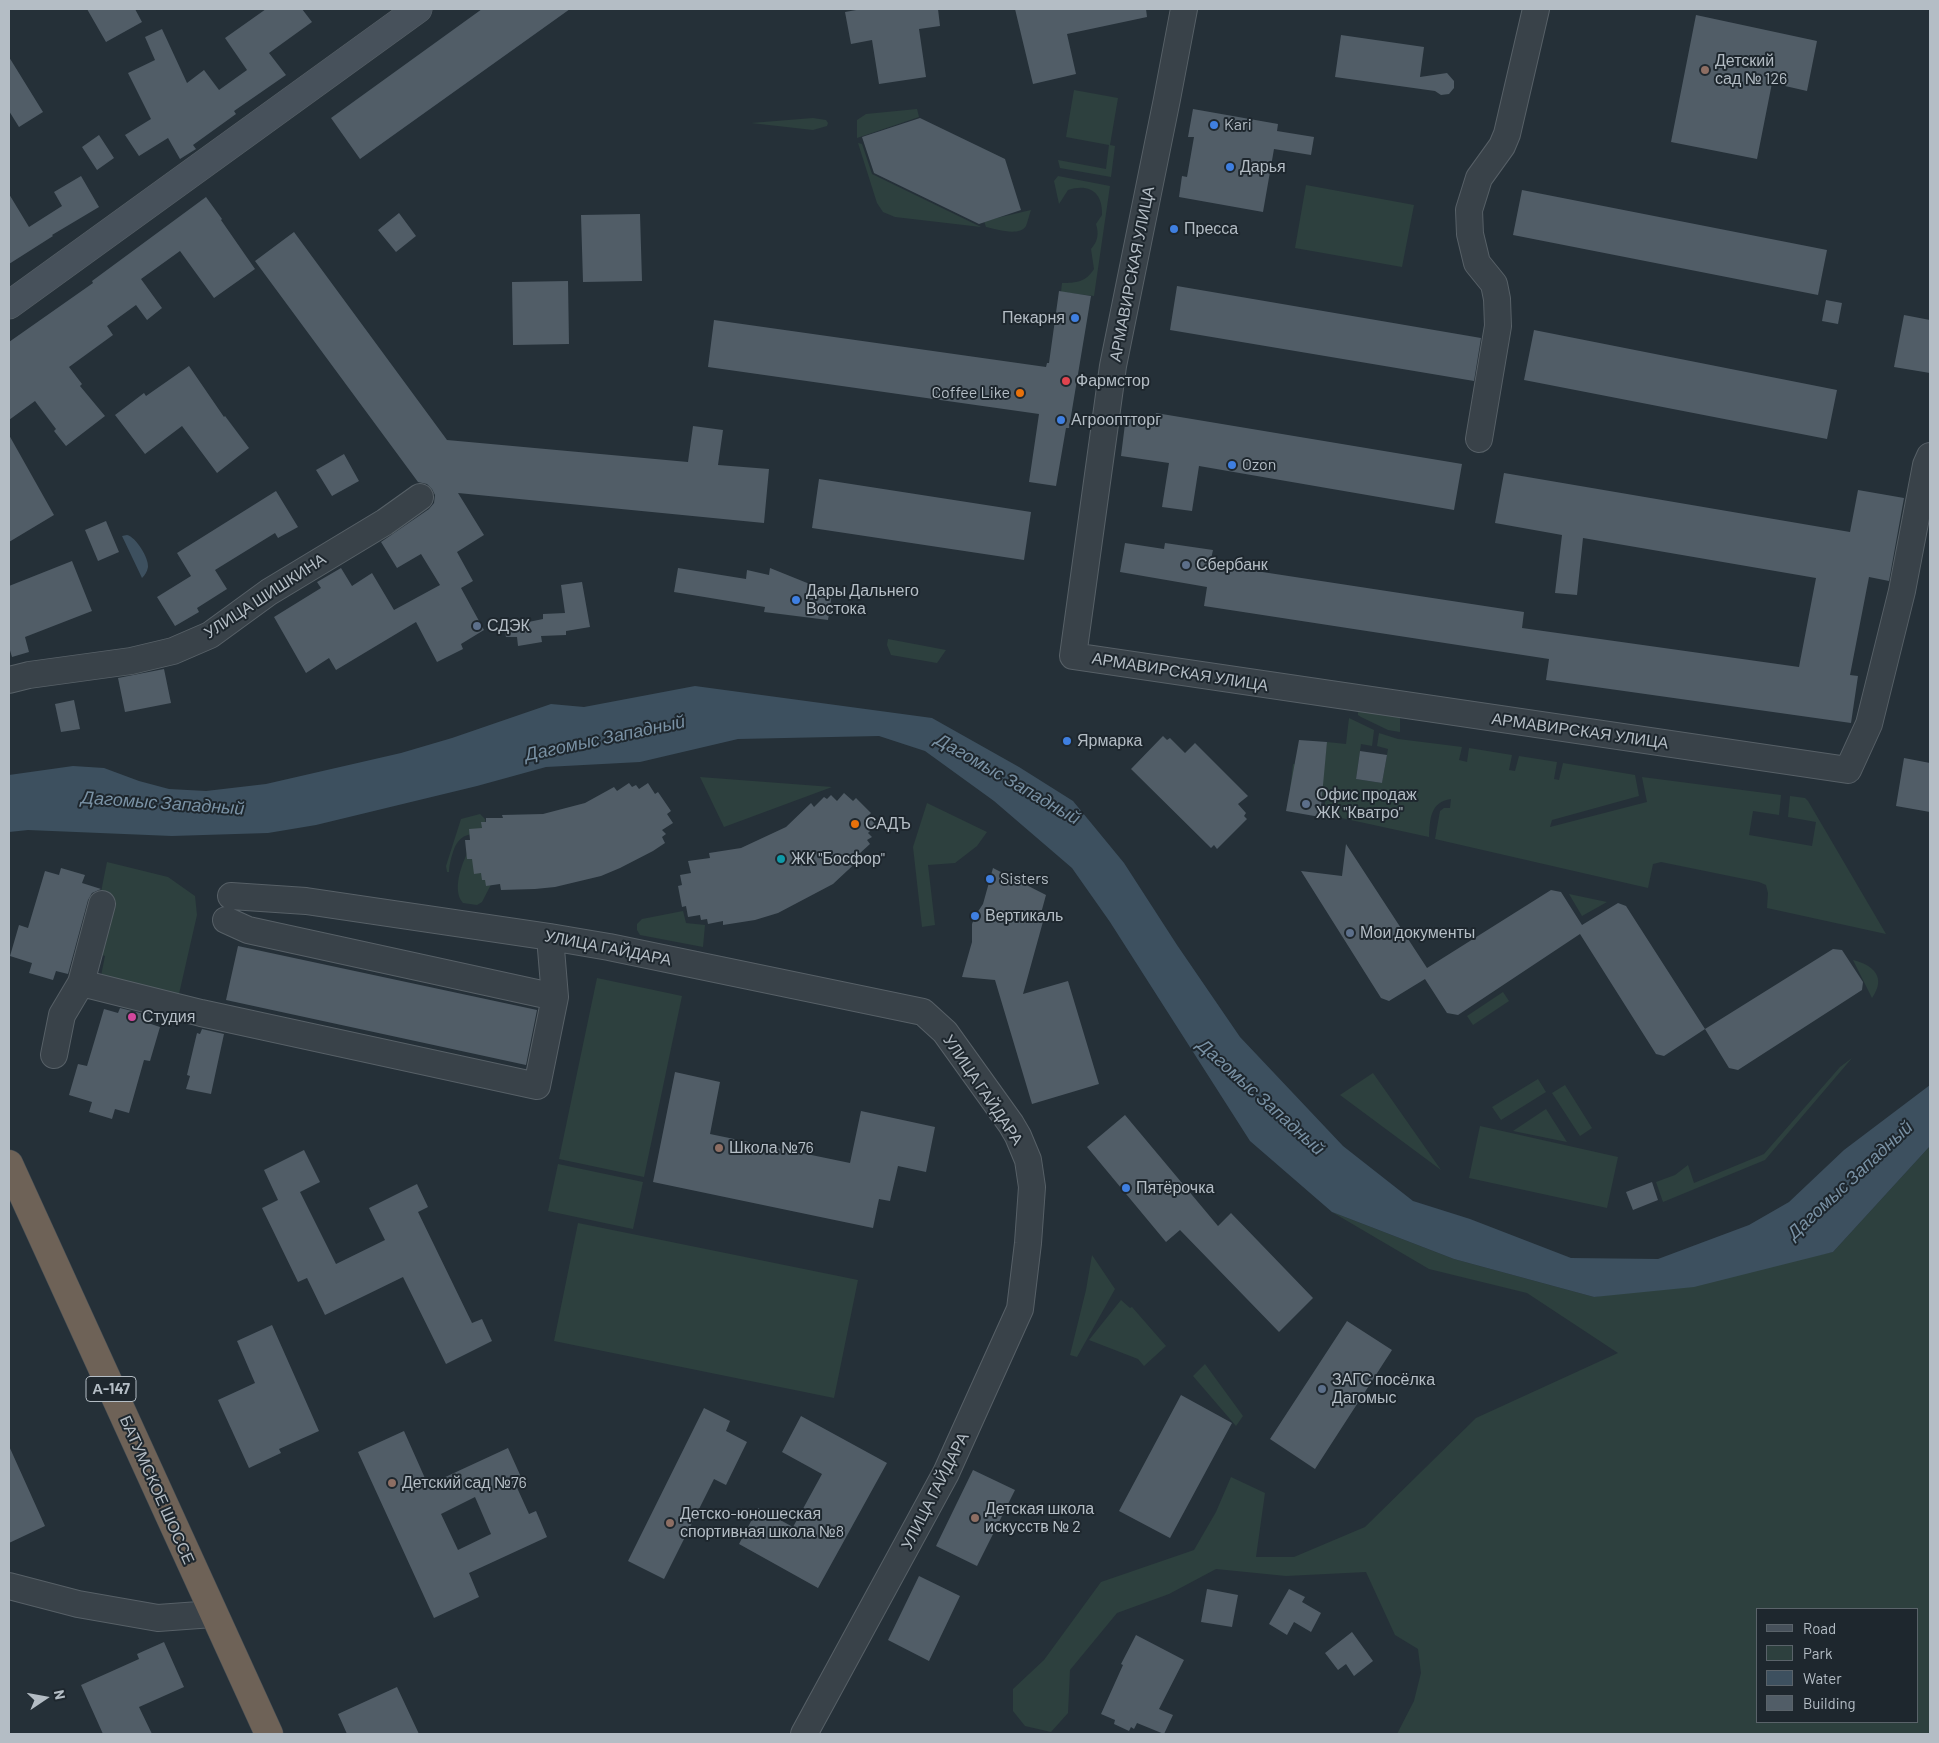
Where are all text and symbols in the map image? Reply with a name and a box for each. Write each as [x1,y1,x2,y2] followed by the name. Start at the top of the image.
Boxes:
[1715,51,1787,89] place label: Детский сад № 126
[1699,64,1711,76] marker: Детский сад № 126
[1224,115,1252,135] place label: Kari
[1208,119,1220,131] marker: Kari
[1240,157,1286,177] place label: Дарья
[1224,161,1236,173] marker: Дарья
[1106,185,1158,363] street label: АРМАВИРСКАЯ УЛИЦА
[1184,219,1238,239] place label: Пресса
[1168,223,1180,235] marker: Пресса
[1002,308,1065,328] place label: Пекарня
[1069,312,1081,324] marker: Пекарня
[1076,371,1150,391] place label: Фармстор
[1060,375,1072,387] marker: Фармстор
[931,383,1010,403] place label: Coffee Like
[1014,387,1026,399] marker: Coffee Like
[1071,410,1161,430] place label: Агрооптторг
[1055,414,1067,426] marker: Агрооптторг
[1242,455,1276,475] place label: Ozon
[1226,459,1238,471] marker: Ozon
[201,549,329,643] street label: УЛИЦА ШИШКИНА
[1196,555,1268,575] place label: Сбербанк
[1180,559,1192,571] marker: Сбербанк
[806,581,919,619] place label: Дары Дальнего Востока
[790,594,802,606] marker: Дары Дальнего Востока
[487,616,530,636] place label: СДЭК
[471,620,483,632] marker: СДЭК
[1090,649,1270,695] street label: АРМАВИРСКАЯ УЛИЦА
[1490,709,1670,753] street label: АРМАВИРСКАЯ УЛИЦА
[523,710,687,766] water label: Дагомыс Западный
[932,729,1084,829] water label: Дагомыс Западный
[1077,731,1142,751] place label: Ярмарка
[1061,735,1073,747] marker: Ярмарка
[1316,785,1417,823] place label: Офис продаж ЖК "Кватро"
[81,787,245,819] water label: Дагомыс Западный
[1300,798,1312,810] marker: Офис продаж ЖК "Кватро"
[865,814,911,834] place label: САДЪ
[849,818,861,830] marker: САДЪ
[791,849,885,869] place label: ЖК "Босфор"
[775,853,787,865] marker: ЖК "Босфор"
[1000,869,1049,889] place label: Sisters
[984,873,996,885] marker: Sisters
[985,906,1063,926] place label: Вертикаль
[969,910,981,922] marker: Вертикаль
[1360,923,1475,943] place label: Мои документы
[543,926,673,970] street label: УЛИЦА ГАЙДАРА
[1344,927,1356,939] marker: Мои документы
[142,1007,195,1027] place label: Студия
[126,1011,138,1023] marker: Студия
[939,1031,1027,1149] street label: УЛИЦА ГАЙДАРА
[1193,1034,1329,1160] water label: Дагомыс Западный
[1783,1116,1917,1244] water label: Дагомыс Западный
[729,1138,814,1158] place label: Школа №76
[713,1142,725,1154] marker: Школа №76
[1136,1178,1214,1198] place label: Пятёрочка
[1120,1182,1132,1194] marker: Пятёрочка
[1332,1370,1435,1408] place label: ЗАГС посёлка Дагомыс
[86,1376,136,1402] road number: А-147
[1316,1383,1328,1395] marker: ЗАГС посёлка Дагомыс
[116,1413,198,1567] street label: БАТУМСКОЕ ШОССЕ
[897,1429,973,1553] street label: УЛИЦА ГАЙДАРА
[402,1473,527,1493] place label: Детский сад №76
[386,1477,398,1489] marker: Детский сад №76
[985,1499,1094,1537] place label: Детская школа искусств № 2
[680,1504,844,1542] place label: Детско-юношеская спортивная школа №8
[969,1512,981,1524] marker: Детская школа искусств № 2
[664,1517,676,1529] marker: Детско-юношеская спортивная школа №8
[1756,1608,1919,1723] legend
[1803,1619,1836,1637] text: Road
[1803,1644,1832,1662] text: Park
[1803,1669,1842,1687] text: Water
[20,1673,70,1723] north arrow
[51,1688,69,1701] text: N
[1803,1694,1856,1712] text: Building

